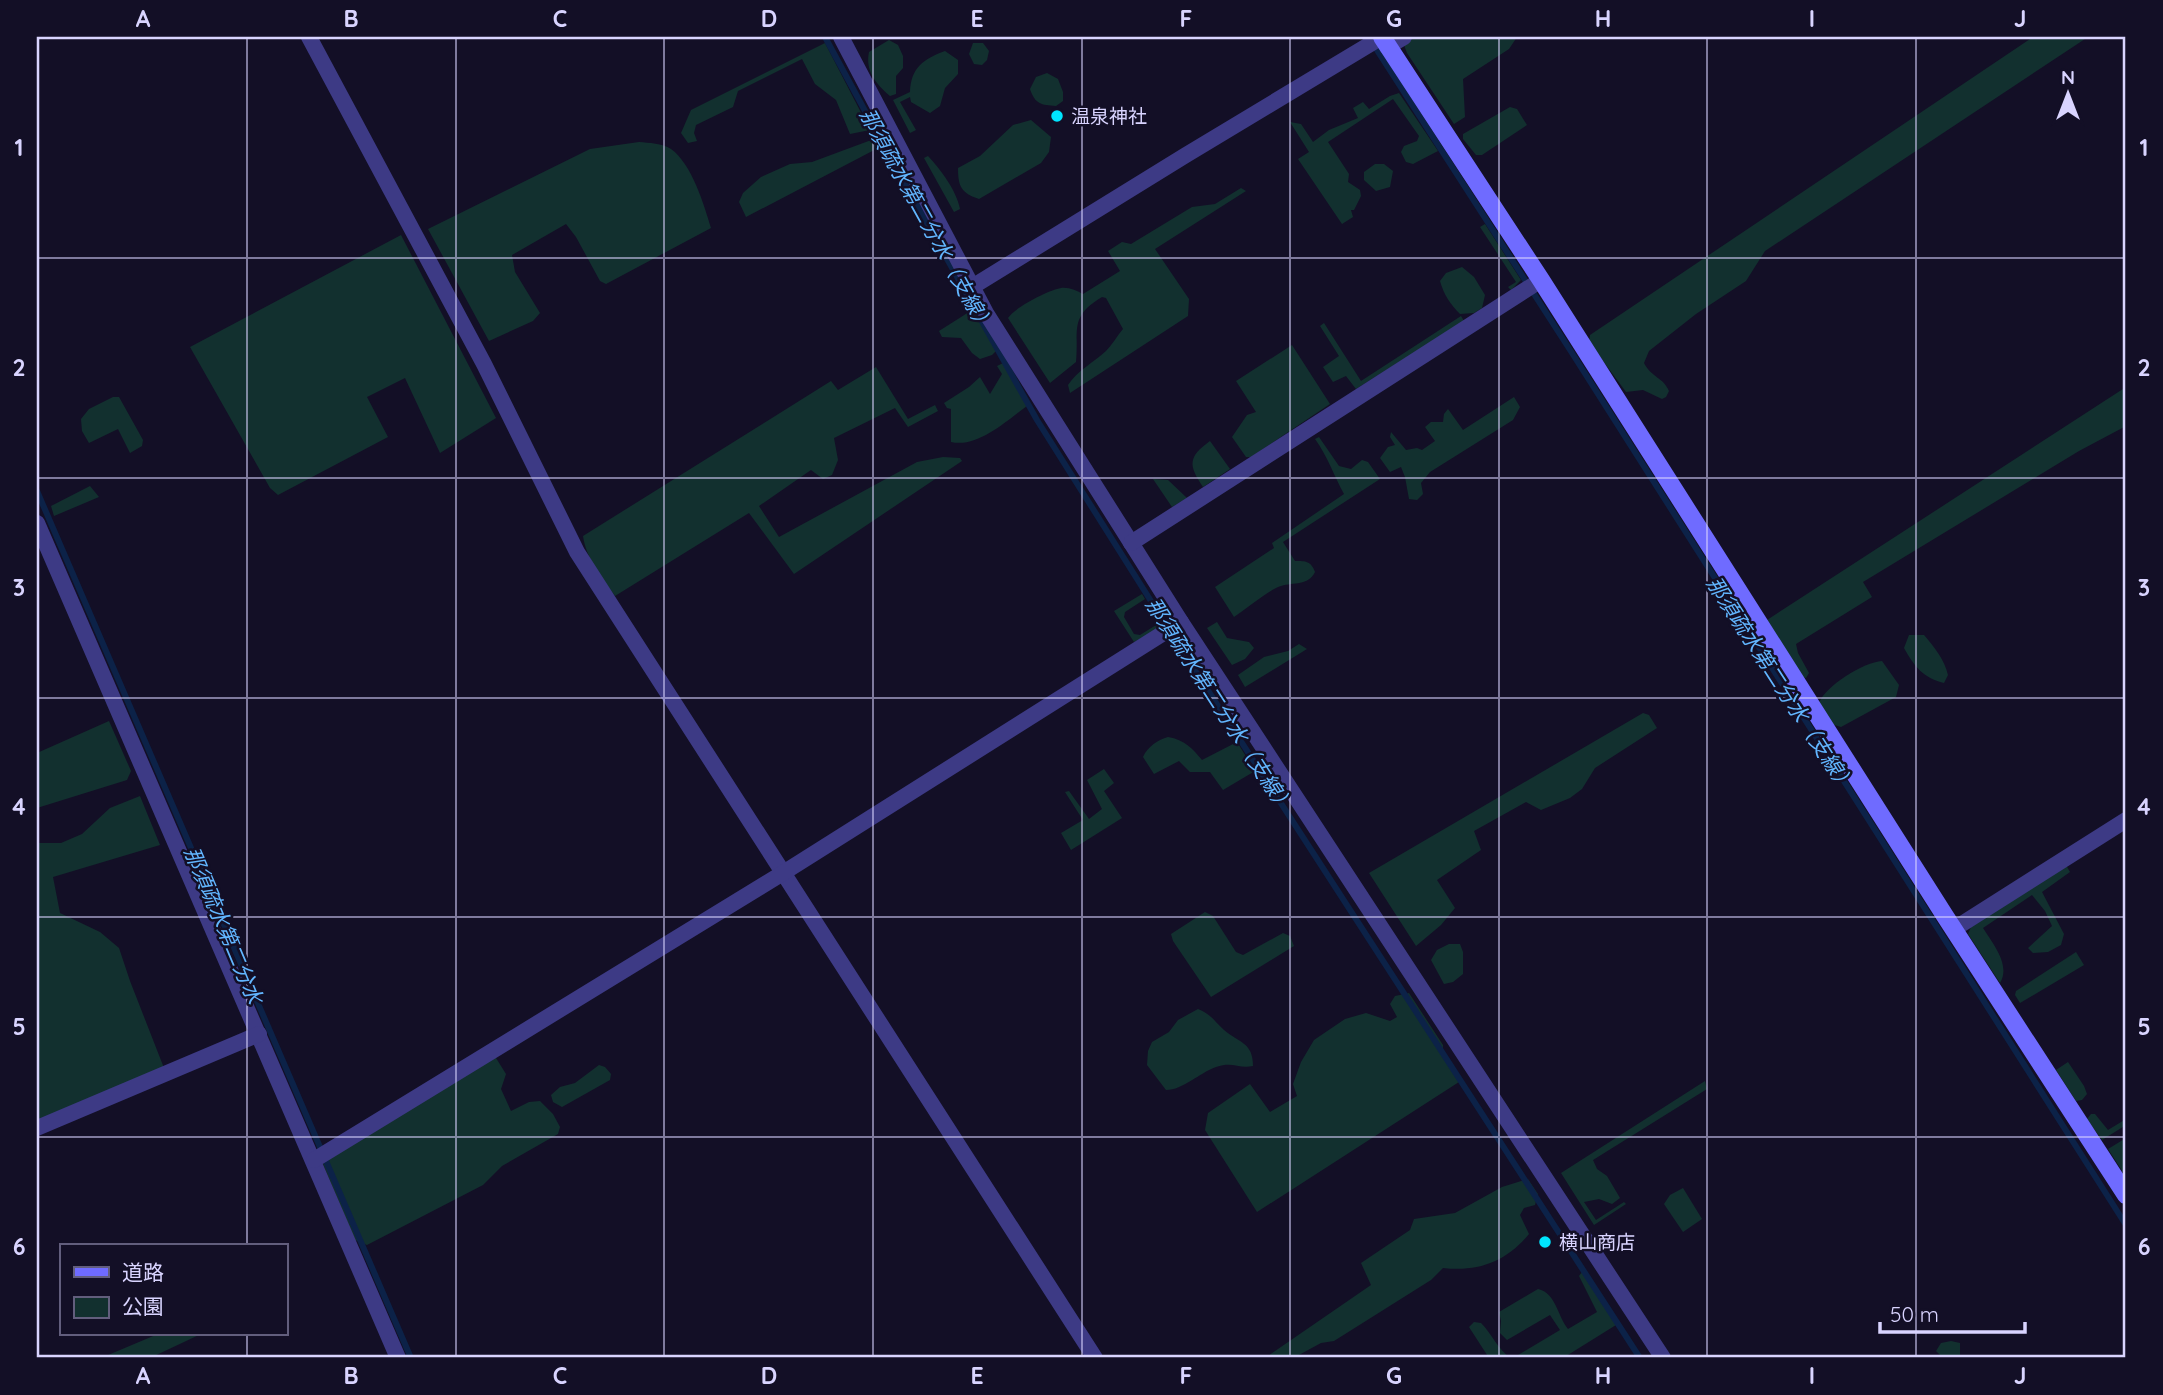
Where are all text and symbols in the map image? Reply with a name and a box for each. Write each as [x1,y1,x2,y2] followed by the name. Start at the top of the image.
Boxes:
[136,4,151,33] text: A
[343,4,359,33] text: B
[553,4,567,33] text: C
[761,4,777,33] text: D
[970,4,984,33] text: E
[1180,4,1192,33] text: F
[1386,4,1402,33] text: G
[1595,4,1611,33] text: H
[1809,4,1815,33] text: I
[2014,4,2026,33] text: J
[2034,60,2104,130] north arrow
[2061,65,2075,89] text: N
[855,103,999,337] water label: 那須疏水第二分水（支線）
[1071,104,1147,128] place label: 温泉神社
[1049,108,1065,124] marker: 温泉神社
[15,133,23,162] text: 1
[2140,133,2148,162] text: 1
[12,353,26,382] text: 2
[2137,353,2151,382] text: 2
[1701,571,1861,797] water label: 那須疏水第二分水（支線）
[13,573,25,602] text: 3
[2138,573,2150,602] text: 3
[1140,592,1300,818] water label: 那須疏水第二分水（支線）
[12,792,26,821] text: 4
[2137,792,2151,821] text: 4
[179,843,270,1009] water label: 那須疏水第二分水
[12,1012,26,1041] text: 5
[2137,1012,2151,1041] text: 5
[1559,1230,1635,1254] place label: 横山商店
[13,1232,25,1261] text: 6
[2138,1232,2150,1261] text: 6
[1537,1234,1553,1250] marker: 横山商店
[60,1244,287,1336] legend
[122,1259,164,1285] text: 道路
[1880,1290,2025,1334] scale bar
[122,1293,164,1319] text: 公園
[1890,1301,1939,1327] text: 50 m
[136,1361,151,1390] text: A
[343,1361,359,1390] text: B
[553,1361,567,1390] text: C
[761,1361,777,1390] text: D
[970,1361,984,1390] text: E
[1180,1361,1192,1390] text: F
[1386,1361,1402,1390] text: G
[1595,1361,1611,1390] text: H
[1809,1361,1815,1390] text: I
[2014,1361,2026,1390] text: J

